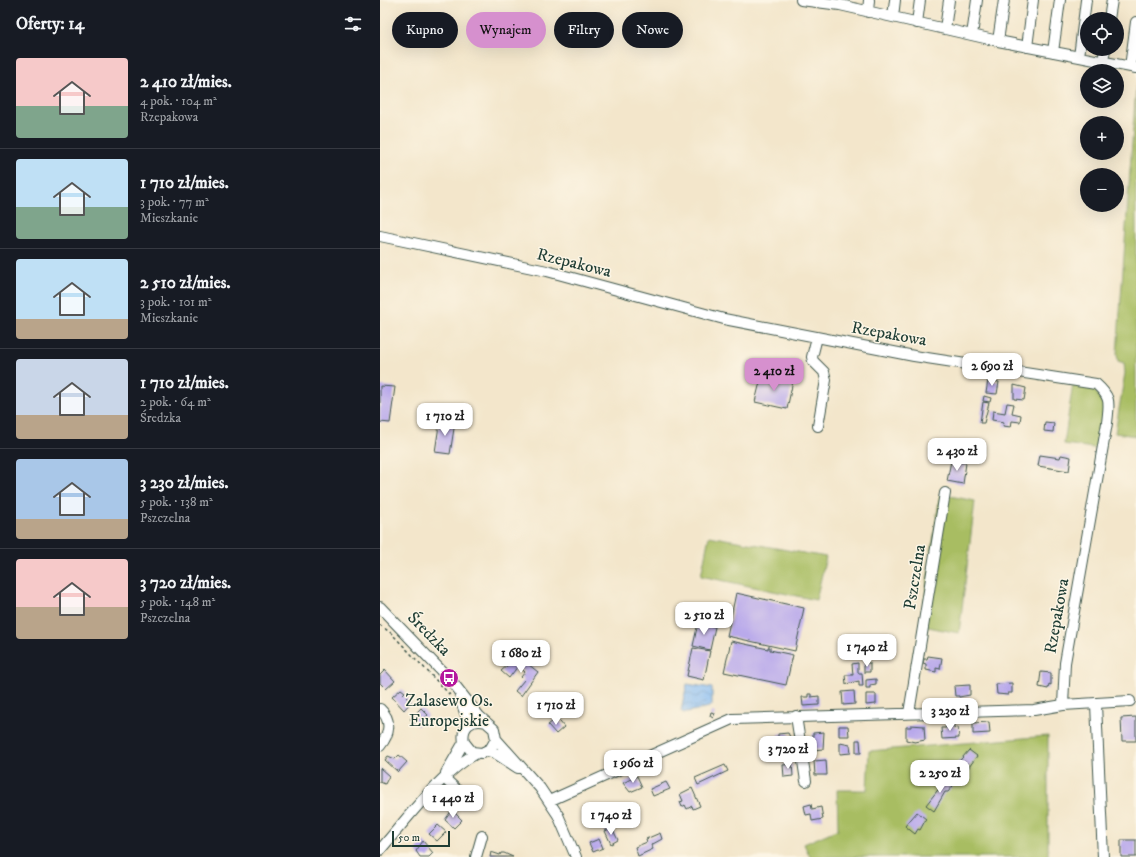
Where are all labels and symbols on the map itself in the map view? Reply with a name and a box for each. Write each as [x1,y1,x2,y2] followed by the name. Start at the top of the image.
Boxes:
[534,243,614,283] street label: Rzepakowa
[850,317,929,352] street label: Rzepakowa
[951,353,1033,387] pin: 2 690 zł
[733,358,815,392] pin: 2 410 zł
[404,403,486,437] pin: 1 710 zł
[916,438,998,472] pin: 2 430 zł
[899,542,931,611] street label: Pszczelna
[1040,576,1075,655] street label: Rzepakowa
[663,602,745,636] pin: 2 510 zł
[402,606,457,662] street label: Średzka
[826,634,908,668] pin: 1 740 zł
[480,640,562,674] pin: 1 680 zł
[438,667,460,689] bus stop icon: Zalasewo Os. Europejskie
[405,690,493,732] place label: Zalasewo Os. Europejskie
[515,692,597,726] pin: 1 710 zł
[909,698,991,732] pin: 3 230 zł
[747,736,829,770] pin: 3 720 zł
[592,750,674,784] pin: 1 960 zł
[899,760,981,794] pin: 2 250 zł
[412,785,494,819] pin: 1 440 zł
[570,802,652,836] pin: 1 740 zł
[392,829,450,848] scale bar

